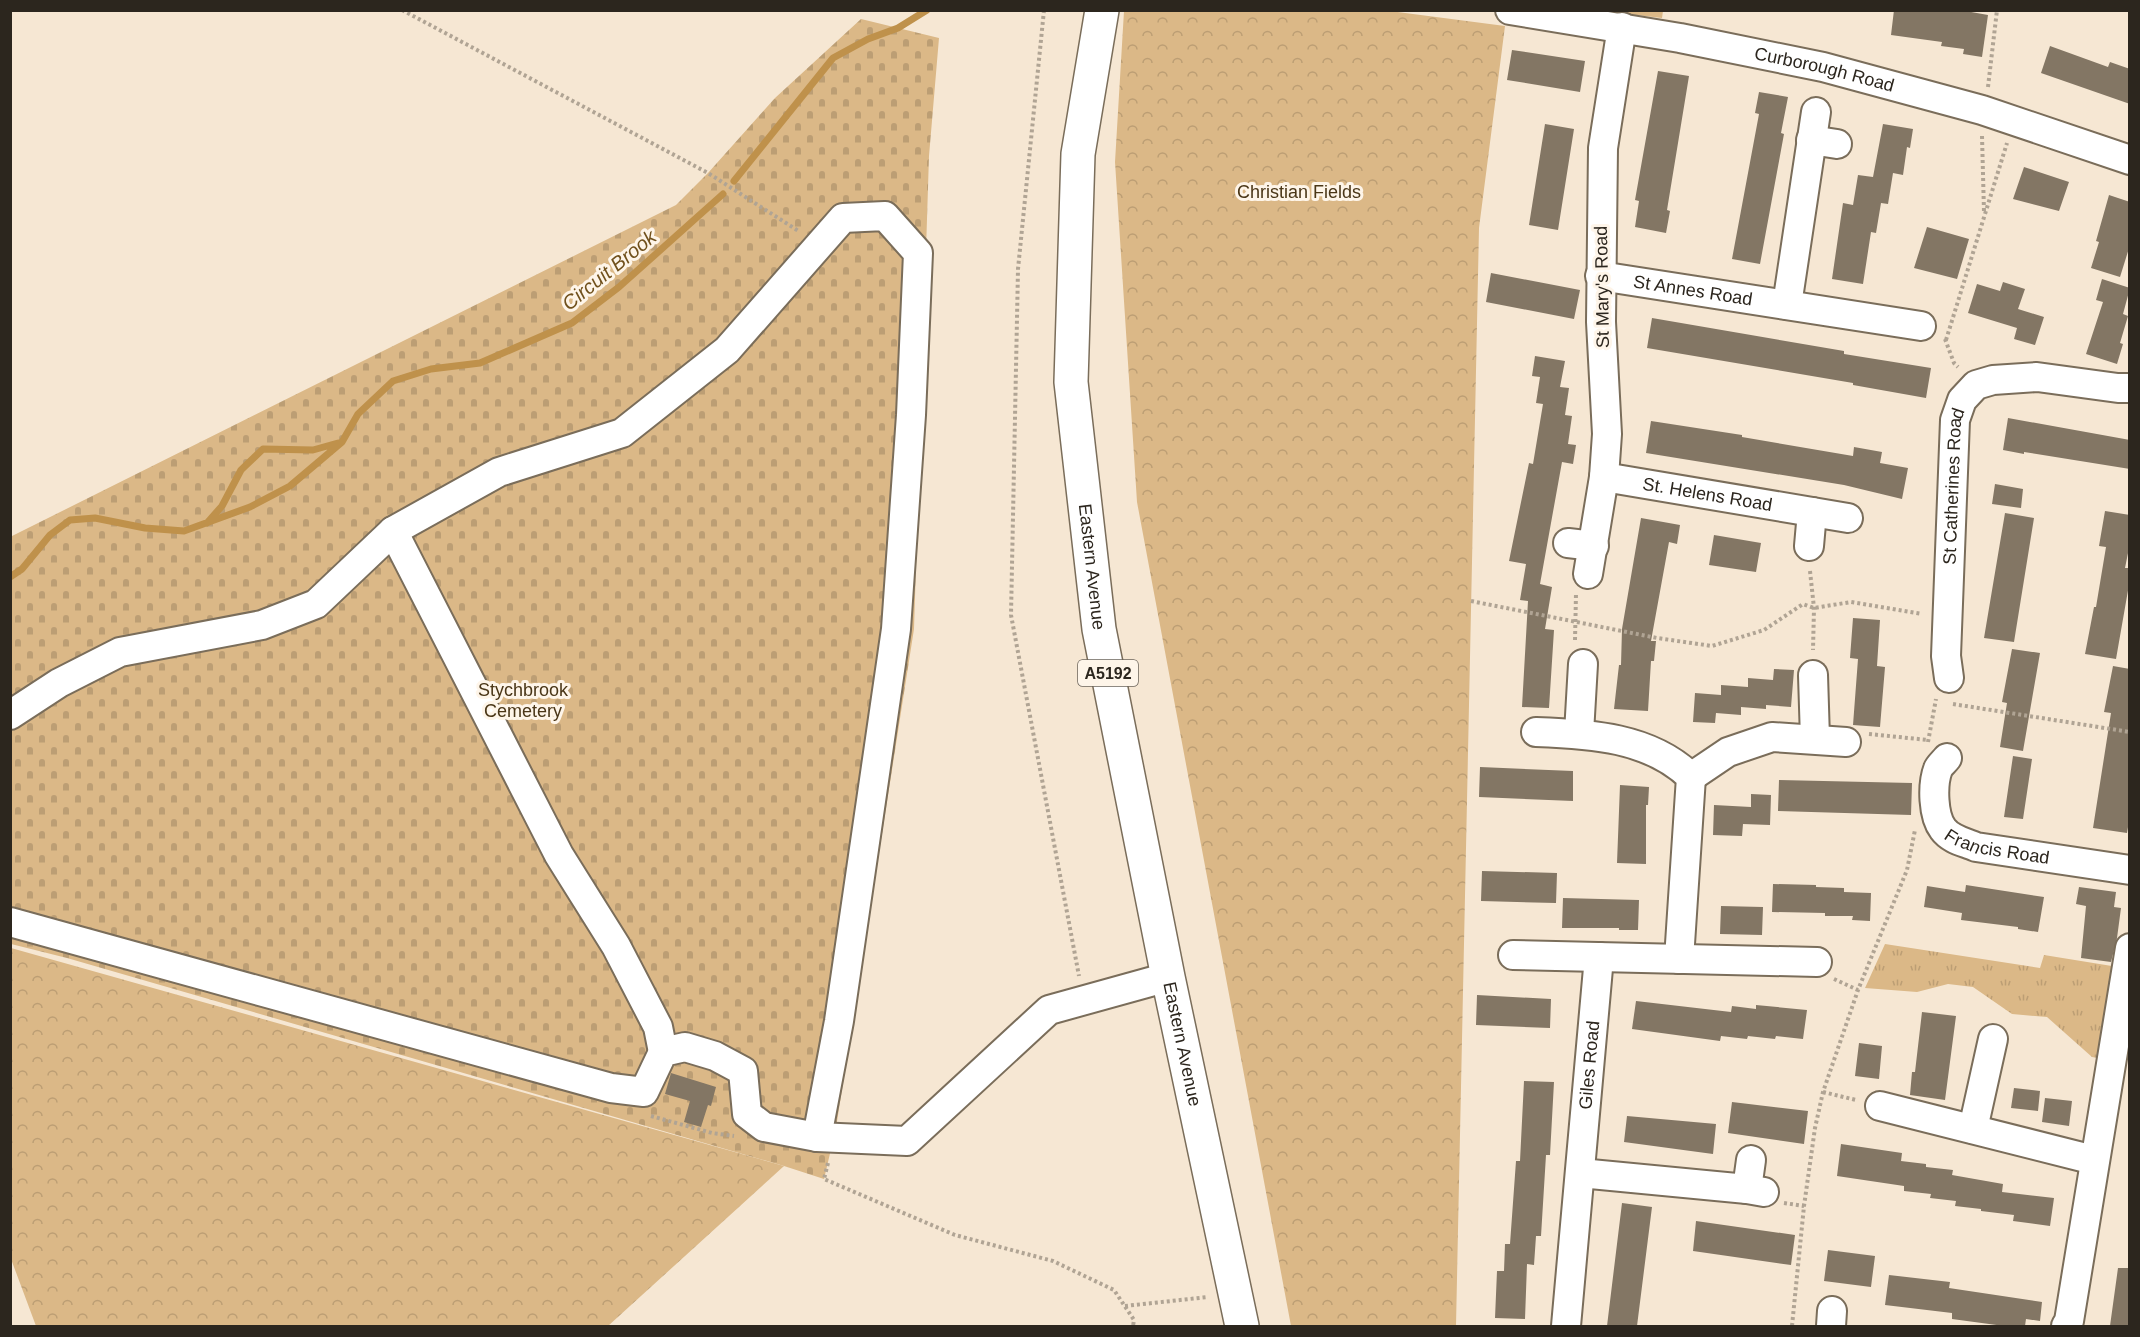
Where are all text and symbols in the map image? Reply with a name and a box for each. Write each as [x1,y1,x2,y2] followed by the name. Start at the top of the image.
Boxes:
[1753,43,1896,96] street label: Curborough Road
[1237,182,1361,202] park label: Christian Fields
[558,225,661,315] water label: Circuit Brook
[1591,226,1613,348] street label: St Mary's Road
[1632,271,1754,310] street label: St Annes Road
[1939,405,1968,565] street label: St Catherines Road
[1641,474,1774,515] street label: St. Helens Road
[1075,503,1109,631] street label: Eastern Avenue
[1078,660,1138,686] road number: A5192
[478,680,569,721] park label: Stychbrook Cemetery
[1941,825,2051,868] street label: Francis Road
[1159,980,1205,1108] street label: Eastern Avenue
[1575,1020,1603,1110] street label: Giles Road

